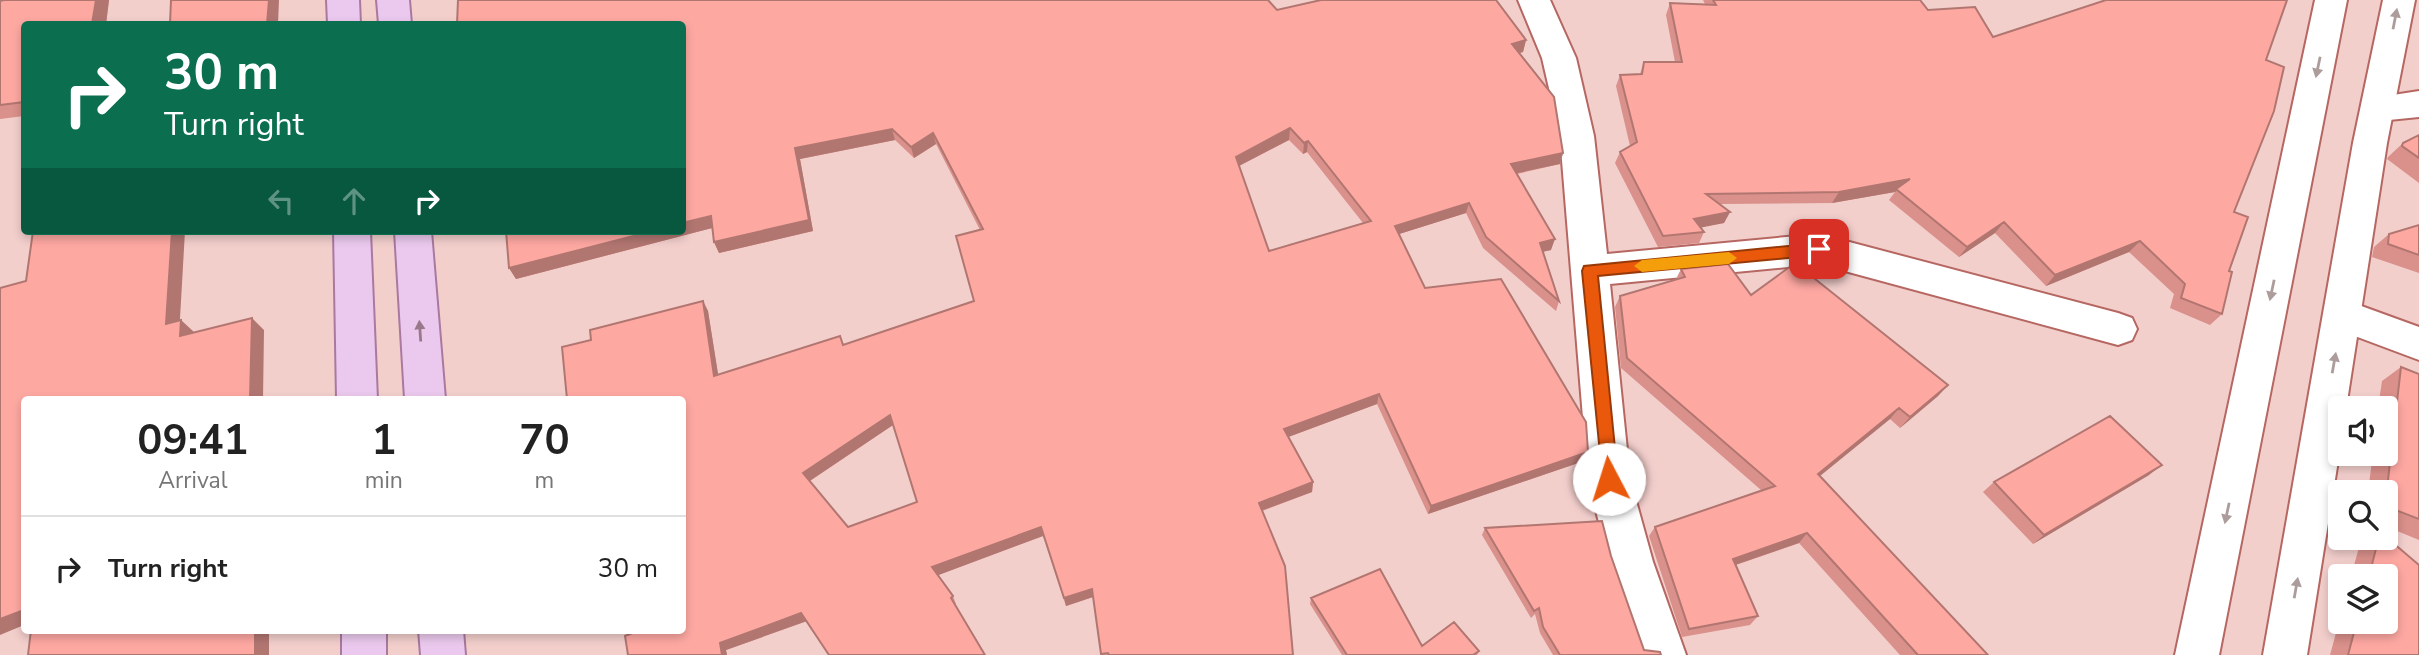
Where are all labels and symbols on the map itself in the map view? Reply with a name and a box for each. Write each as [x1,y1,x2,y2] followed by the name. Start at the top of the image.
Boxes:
[2390,8,2401,30] one-way arrow
[2312,56,2323,78] one-way arrow
[1789,219,1849,279] pin
[2267,279,2278,301] one-way arrow
[414,320,425,342] one-way arrow
[2329,352,2340,374] one-way arrow
[1572,442,1646,516] position arrow
[2221,502,2232,524] one-way arrow
[2291,577,2302,599] one-way arrow

